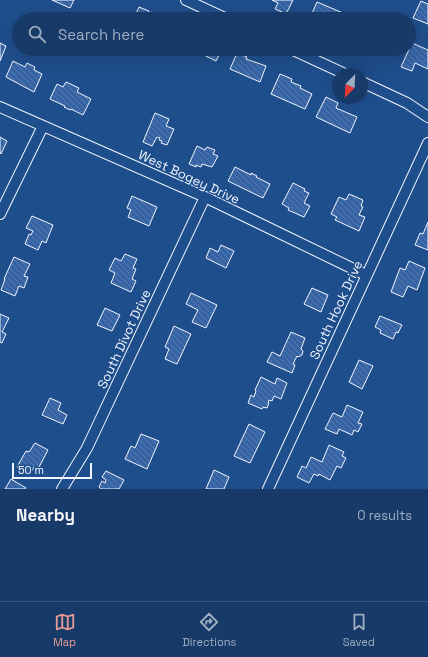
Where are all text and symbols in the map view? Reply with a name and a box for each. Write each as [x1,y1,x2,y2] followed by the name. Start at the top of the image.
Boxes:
[12,12,416,56] search box
[26,23,48,45] icon: search
[58,25,144,44] text: Search here
[332,68,368,104] north arrow
[136,146,242,208] street label: West Bogey Drive
[306,258,366,362] street label: South Hook Drive
[93,286,155,392] street label: South Divot Drive
[12,461,92,480] scale bar
[18,463,44,477] text: 50 m
[16,504,75,526] text: Nearby
[357,507,412,524] text: 0 results
[53,611,76,649] tab: Map
[182,611,236,649] tab: Directions
[343,611,375,649] tab: Saved

